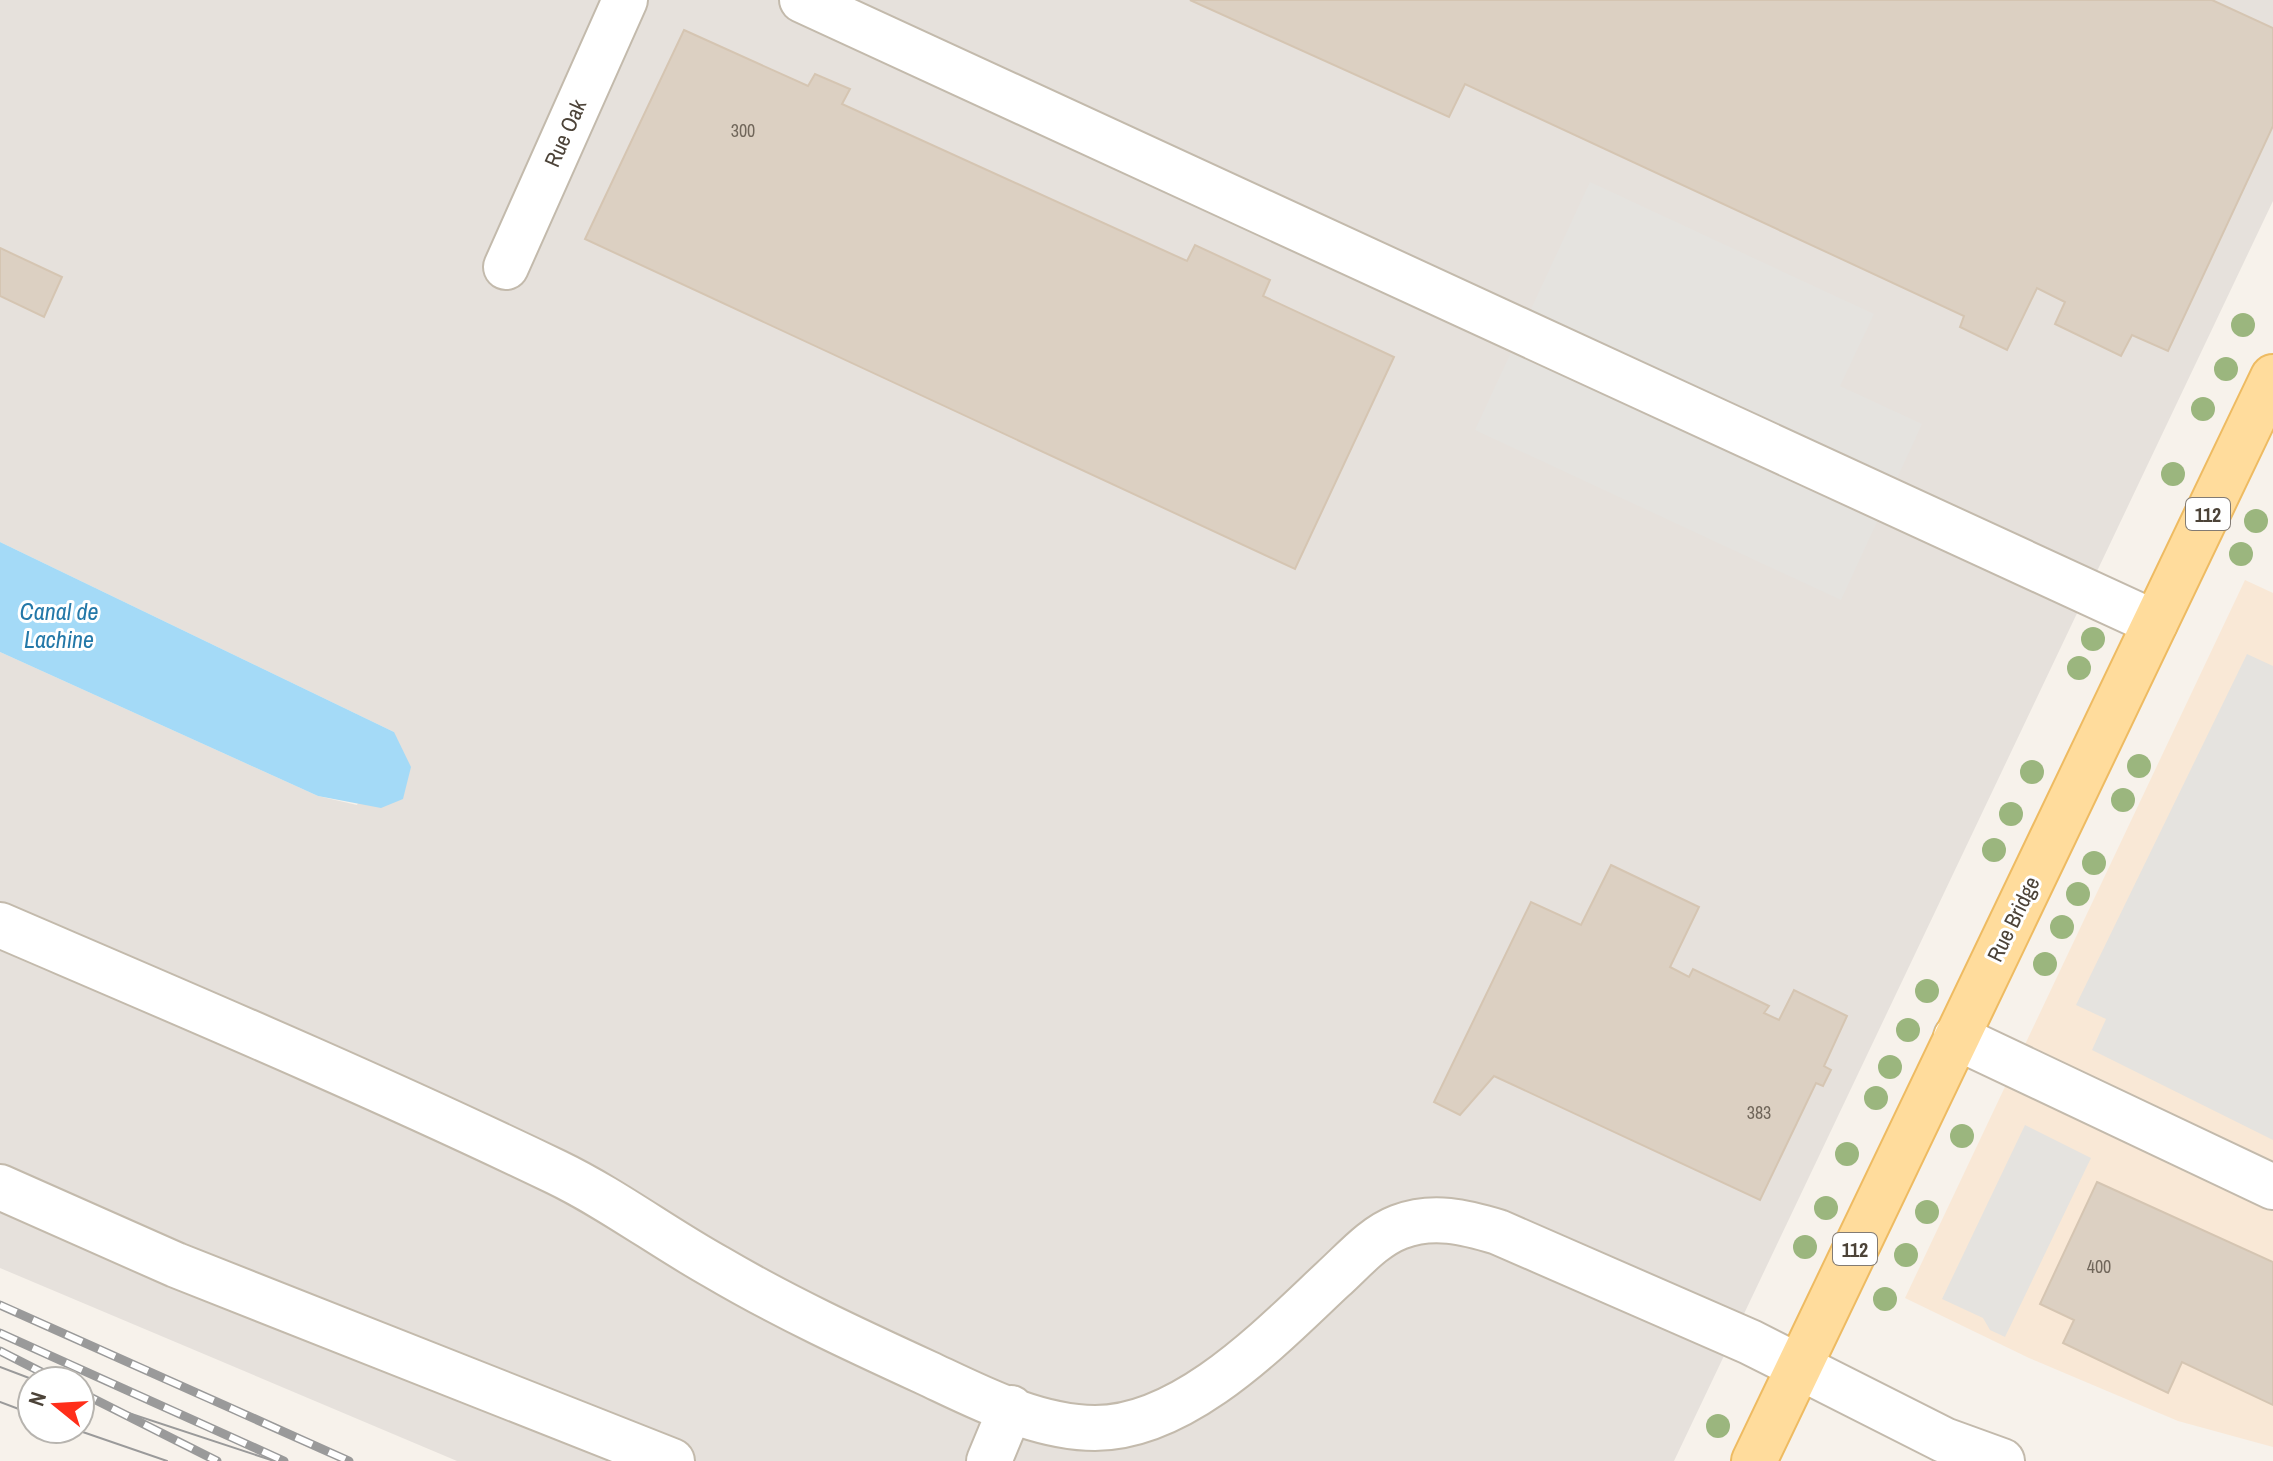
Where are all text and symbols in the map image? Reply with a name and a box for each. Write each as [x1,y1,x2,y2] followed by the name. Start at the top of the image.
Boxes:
[537,93,594,172] street label: Rue Oak
[731,118,755,143] house number: 300
[2186,498,2230,530] road number: 112
[20,595,98,655] water label: Canal de Lachine
[1980,871,2046,967] street label: Rue Bridge
[1747,1100,1771,1125] house number: 383
[1833,1233,1877,1265] road number: 112
[2087,1254,2111,1279] house number: 400
[16,1365,96,1445] north arrow
[21,1388,53,1410] text: N

